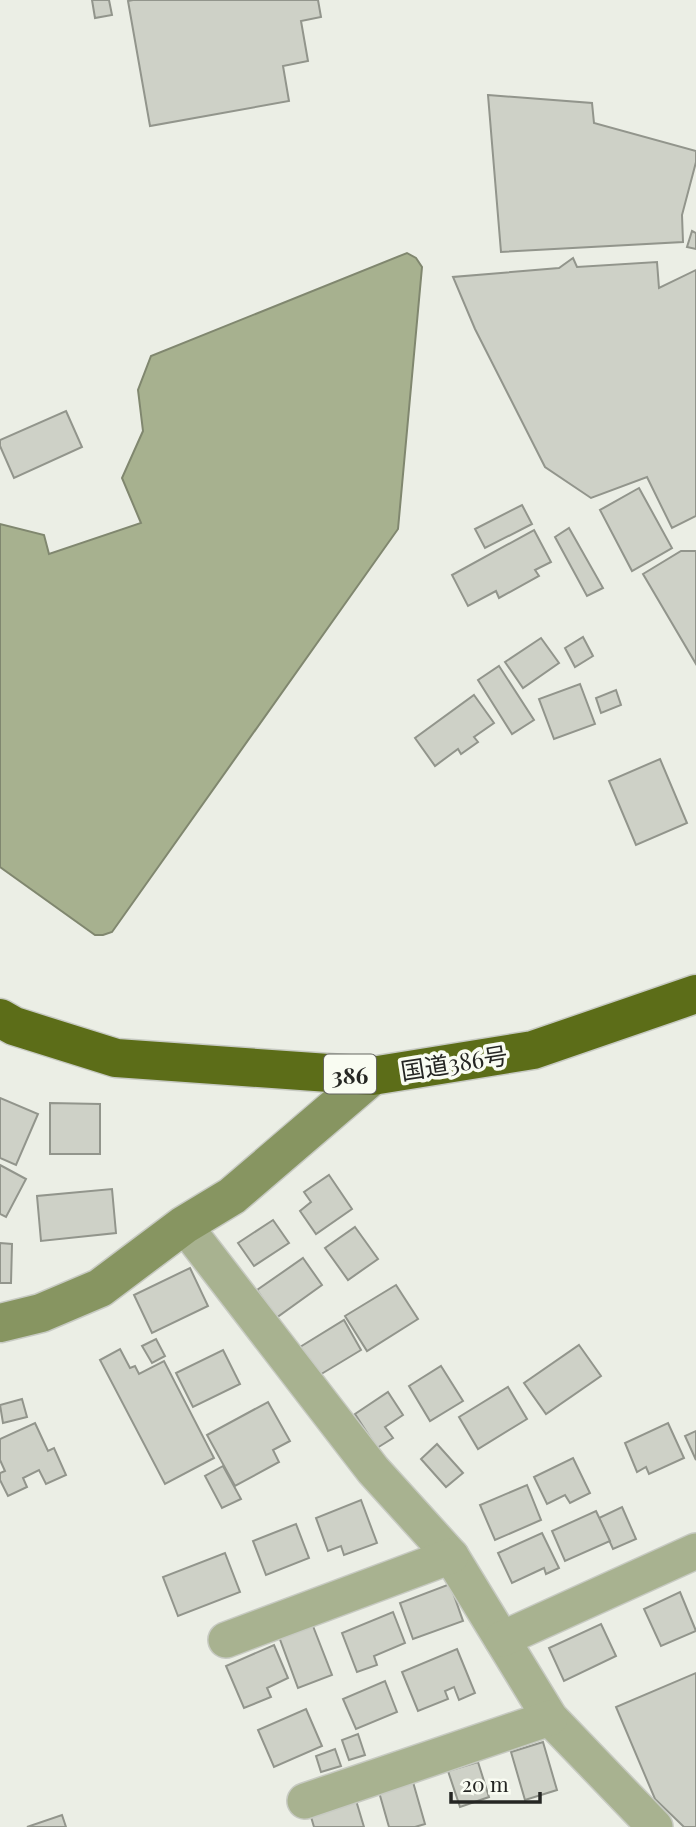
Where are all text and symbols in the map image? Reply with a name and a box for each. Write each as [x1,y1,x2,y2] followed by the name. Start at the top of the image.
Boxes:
[398,1038,510,1086] street label: 国道386号
[324,1054,376,1093] road number: 386
[451,1760,540,1804] scale bar
[462,1769,509,1797] text: 20 m

